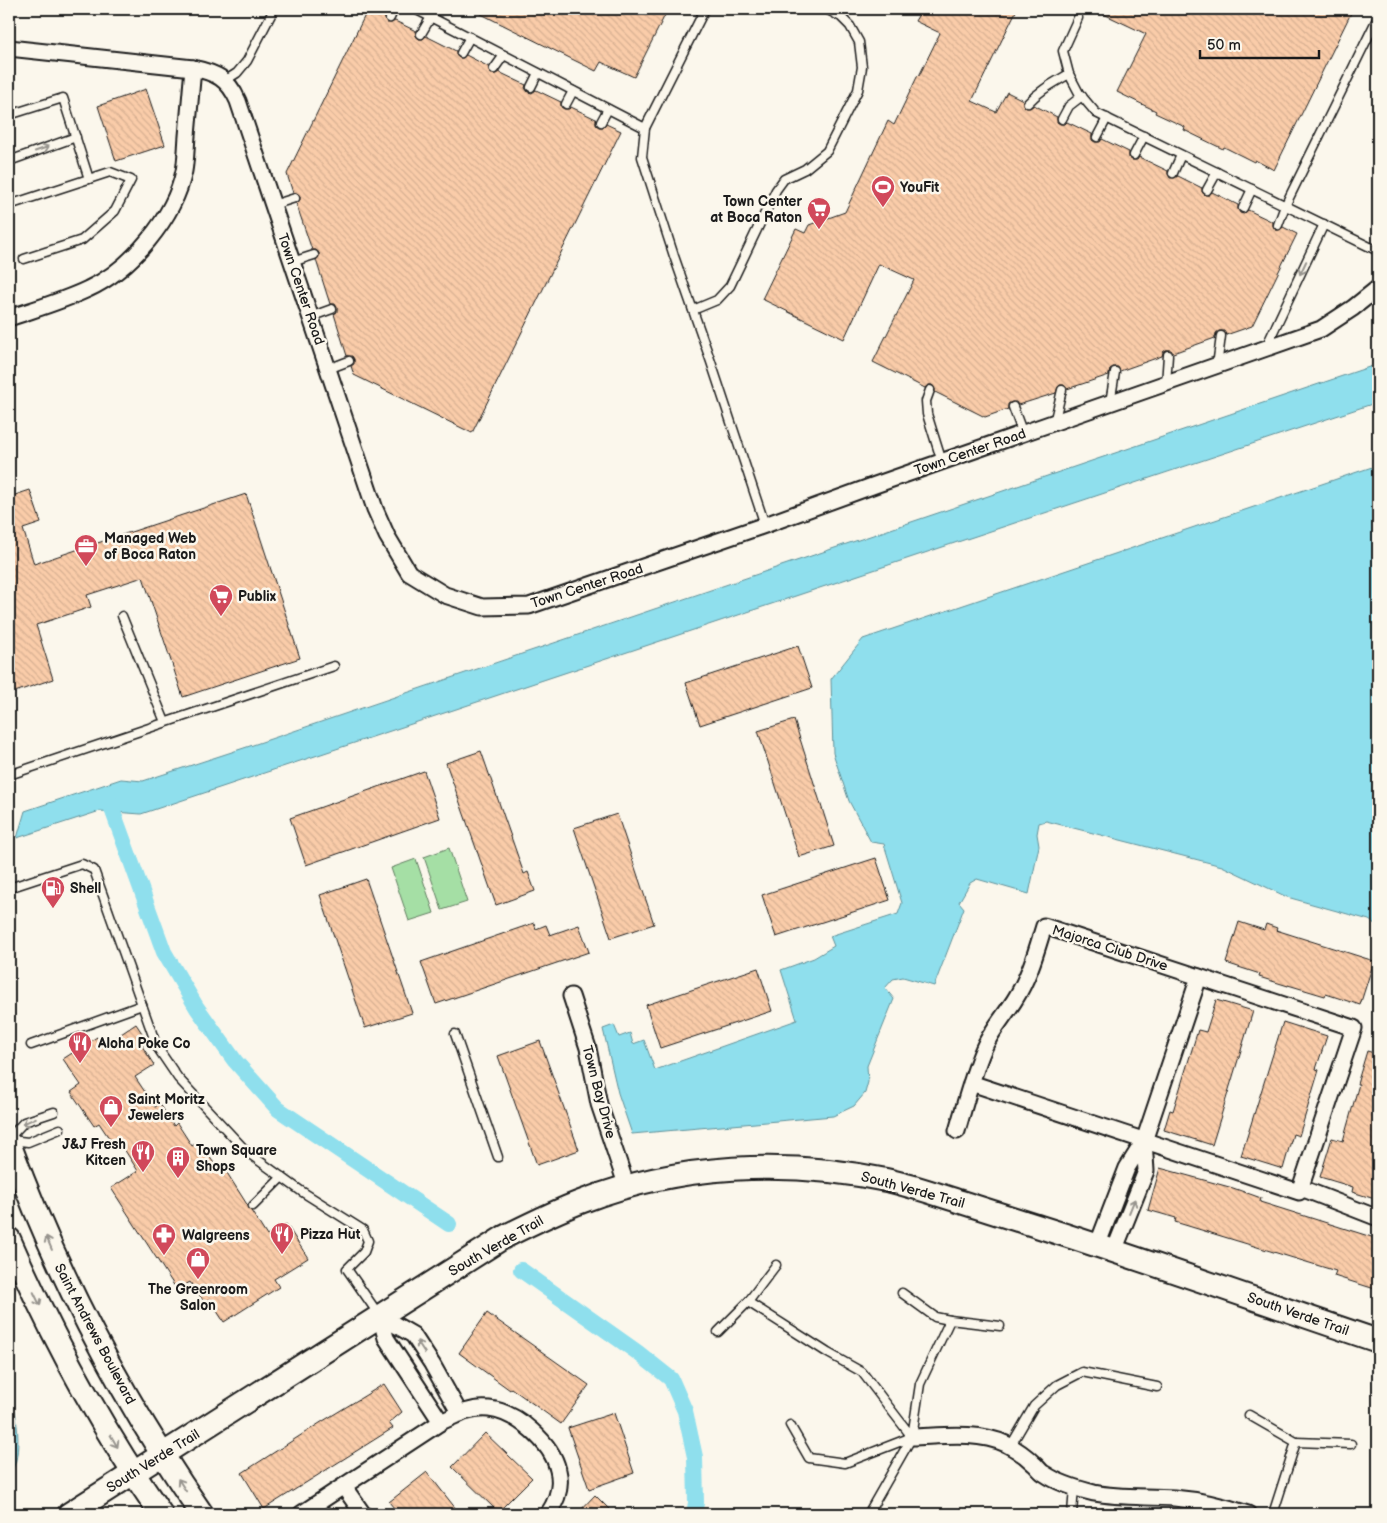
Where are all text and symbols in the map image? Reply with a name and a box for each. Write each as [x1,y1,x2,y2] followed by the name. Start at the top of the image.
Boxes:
[1200,28,1318,60] scale bar
[1207,36,1241,55] text: 50 m
[34,144,50,153] one-way arrow
[870,174,896,208] sports icon: YouFit
[900,179,940,196] place label: YouFit
[710,193,802,226] place label: Town Center at Boca Raton
[806,196,832,230] supermarket icon: Town Center at Boca Raton
[274,231,328,347] street label: Town Center Road
[1298,261,1308,276] one-way arrow
[912,425,1028,479] street label: Town Center Road
[104,530,196,563] place label: Managed Web of Boca Raton
[73,533,99,567] office icon: Managed Web of Boca Raton
[529,560,645,612] street label: Town Center Road
[208,583,234,617] supermarket icon: Publix
[238,588,277,605] place label: Publix
[40,875,66,909] fuel station icon: Shell
[70,880,101,897] place label: Shell
[1050,921,1170,975] street label: Majorca Club Drive
[67,1030,93,1064] restaurant icon: Aloha Poke Co
[97,1035,190,1052] place label: Aloha Poke Co
[578,1044,620,1140] street label: Town Bay Drive
[128,1091,205,1124] place label: Saint Moritz Jewelers
[98,1094,124,1128] shop icon: Saint Moritz Jewelers
[22,1117,37,1127] one-way arrow
[62,1136,126,1169] place label: J&J Fresh Kitcen
[130,1139,156,1173] restaurant icon: J&J Fresh Kitcen
[196,1142,277,1175] place label: Town Square Shops
[165,1145,191,1179] building icon: Town Square Shops
[859,1168,967,1212] street label: South Verde Trail
[1128,1199,1137,1214] one-way arrow
[446,1212,546,1280] street label: South Verde Trail
[269,1221,295,1255] restaurant icon: Pizza Hut
[151,1222,177,1256] pharmacy icon: Walgreens
[300,1226,361,1243] place label: Pizza Hut
[182,1227,250,1244] place label: Walgreens
[44,1236,53,1251] one-way arrow
[185,1246,211,1280] shop icon: The Greenroom Salon
[51,1261,139,1407] street label: Saint Andrews Boulevard
[148,1281,248,1314] place label: The Greenroom Salon
[1245,1289,1351,1339] street label: South Verde Trail
[32,1291,42,1306] one-way arrow
[416,1341,426,1355] one-way arrow
[103,1426,203,1496] street label: South Verde Trail
[110,1434,120,1448] one-way arrow
[177,1478,187,1492] one-way arrow

